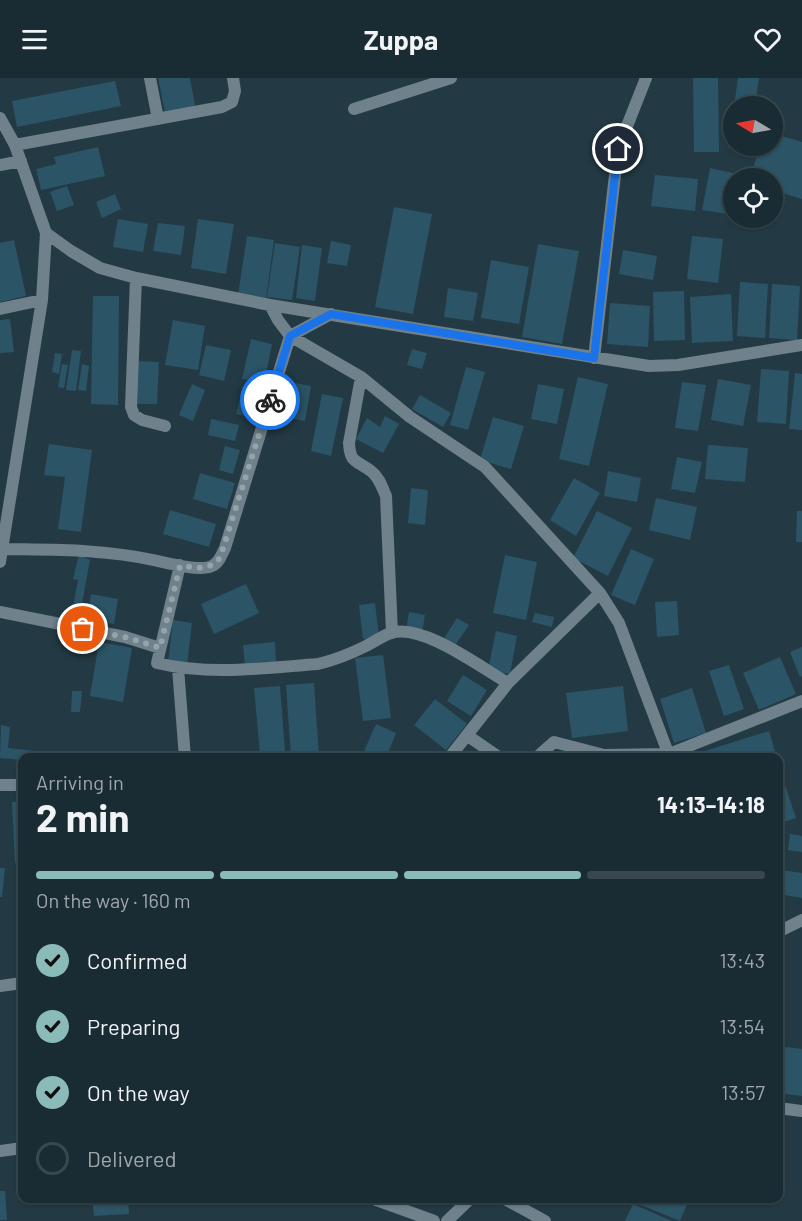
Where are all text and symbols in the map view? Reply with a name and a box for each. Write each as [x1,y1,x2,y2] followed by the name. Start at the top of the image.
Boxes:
[18,23,51,56] icon: menu
[364,23,438,55] text: Zuppa
[751,23,784,56] icon: heart
[723,96,783,156] north arrow
[723,96,783,228] map controls
[592,123,643,174] pin
[601,132,634,165] icon: home
[723,168,783,228] button: locate
[240,370,300,430] courier
[254,384,287,417] icon: bike
[57,603,108,654] pin
[66,612,99,645] icon: bag
[36,770,124,794] text: Arriving in
[657,791,765,817] text: 14:13–14:18
[36,793,129,840] text: 2 min
[36,888,191,912] text: On the way · 160 m
[36,944,69,977] icon: check
[87,947,187,973] text: Confirmed
[720,948,765,972] text: 13:43
[36,1010,69,1043] icon: check
[87,1013,180,1039] text: Preparing
[720,1014,765,1038] text: 13:54
[36,1076,69,1109] icon: check
[87,1079,190,1105] text: On the way
[721,1080,765,1104] text: 13:57
[87,1145,176,1171] text: Delivered

